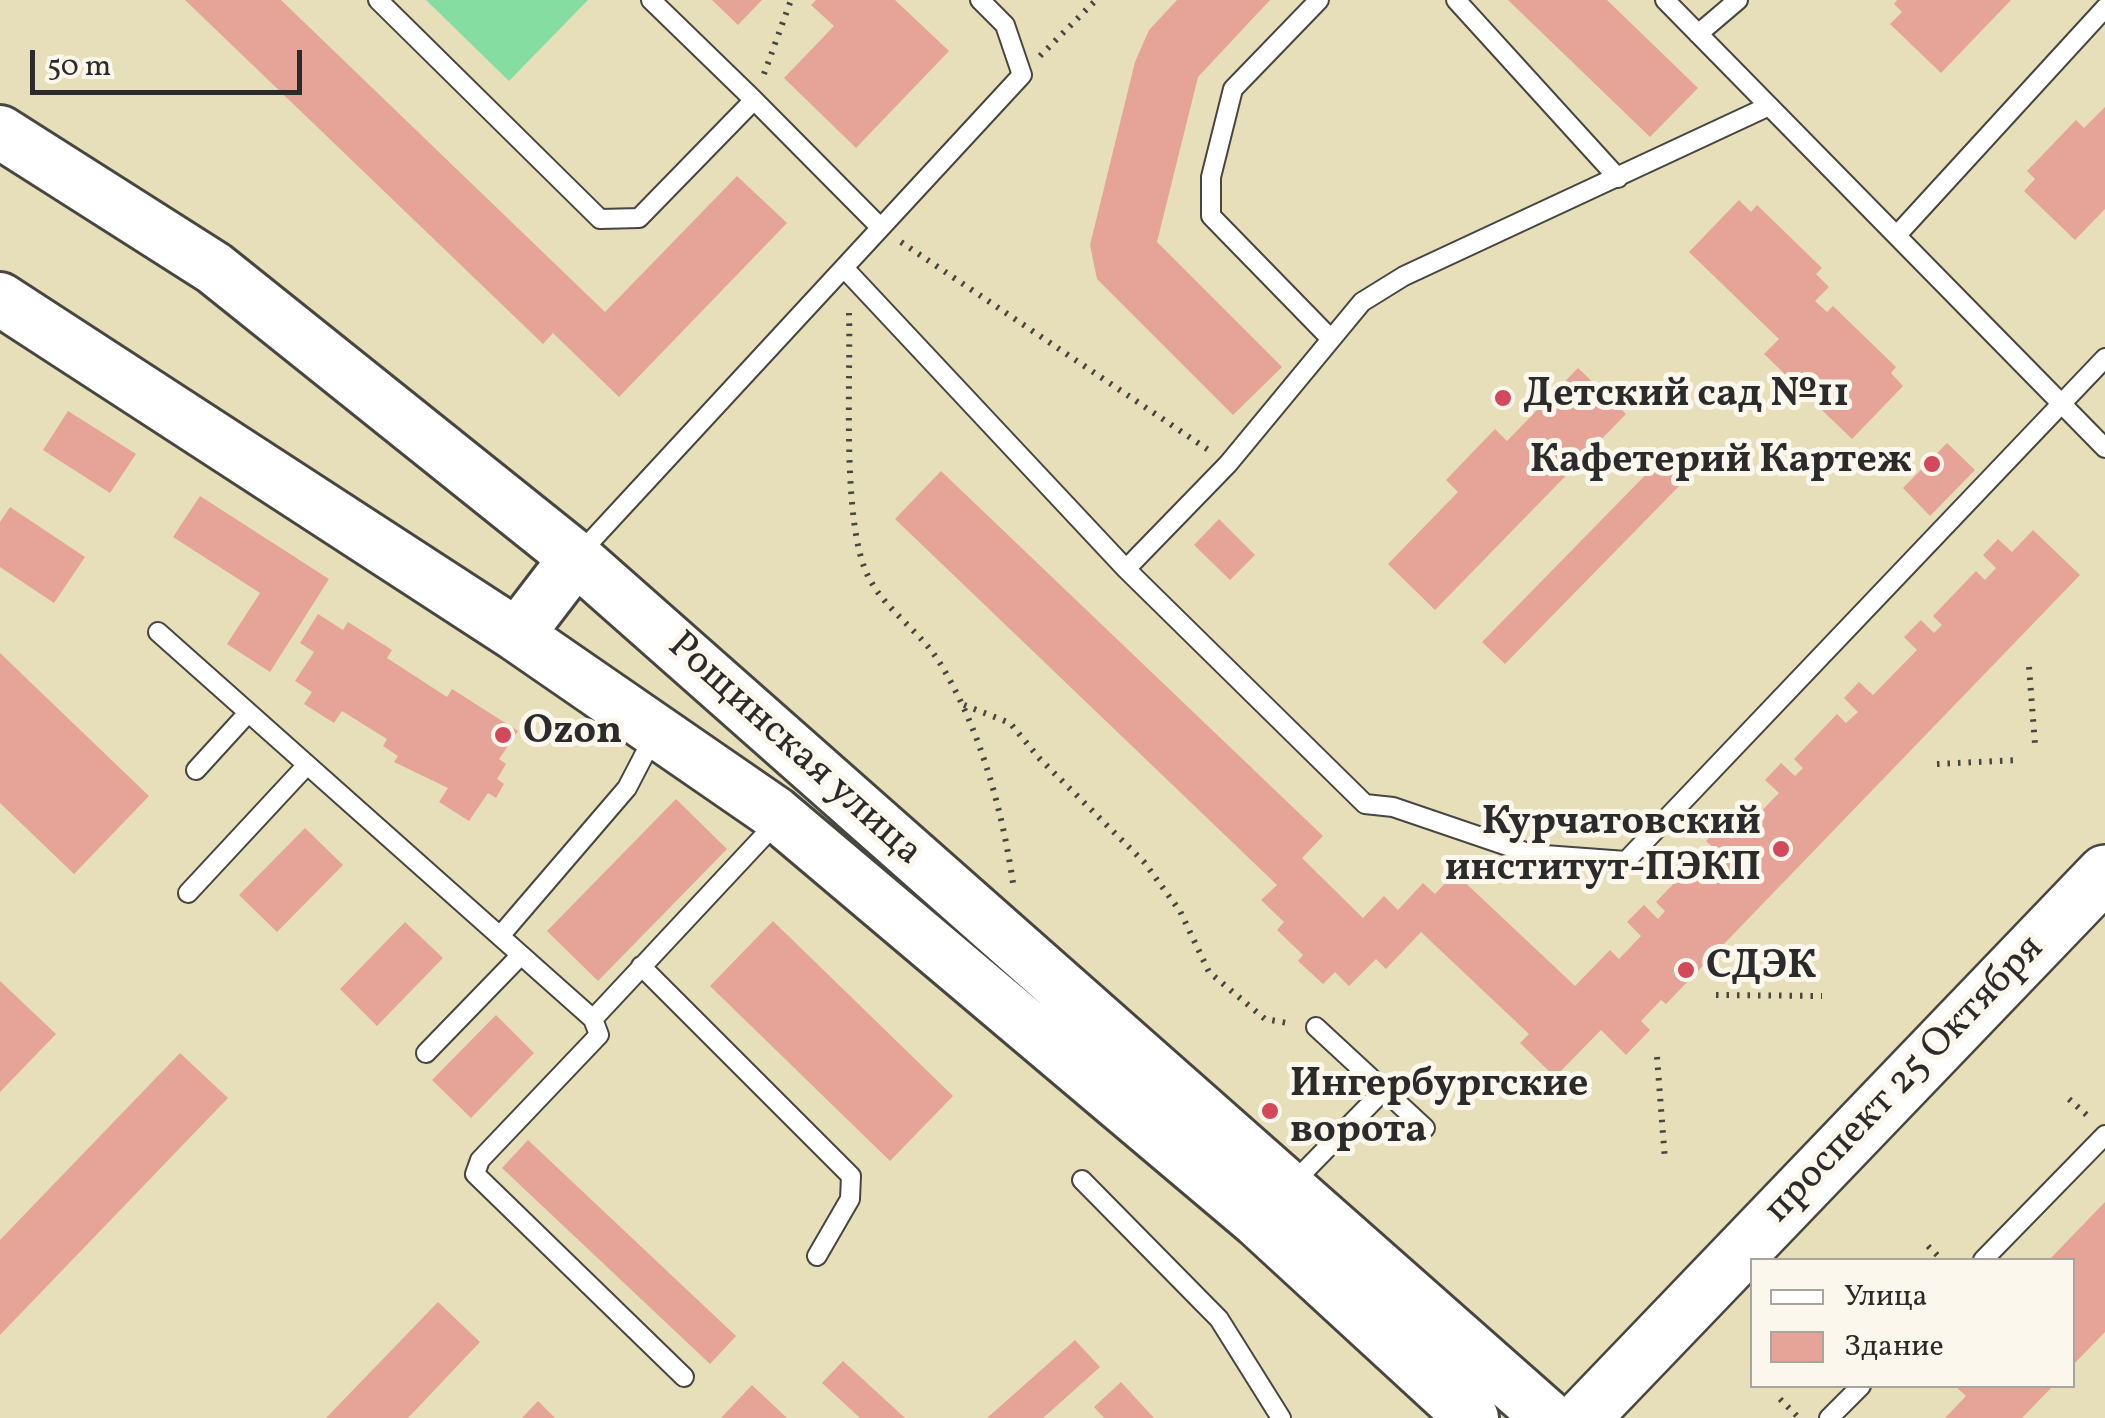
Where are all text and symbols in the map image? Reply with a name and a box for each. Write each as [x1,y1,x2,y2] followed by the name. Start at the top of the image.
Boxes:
[35,30,308,92] scale bar
[47,46,111,88] text: 50 m
[1523,374,1849,422] place label: Детский сад №11
[1492,387,1514,409] marker: Детский сад №11
[1530,440,1912,488] place label: Кафетерий Картеж
[1921,453,1943,475] marker: Кафетерий Картеж
[656,624,930,878] street label: Рощинская улица
[523,711,622,759] place label: Ozon
[492,724,514,746] marker: Ozon
[1445,802,1761,896] place label: Курчатовский институт-ПЭКП
[1770,838,1792,860] marker: Курчатовский институт-ПЭКП
[1756,927,2056,1235] street label: проспект 25 Октября
[1706,946,1816,994] place label: СДЭК
[1675,959,1697,981] marker: СДЭК
[1290,1064,1588,1158] place label: Ингербургские ворота
[1259,1100,1281,1122] marker: Ингербургские ворота
[1750,1258,2075,1388] legend
[1844,1276,1927,1318] text: Улица
[1844,1326,1944,1368] text: Здание

